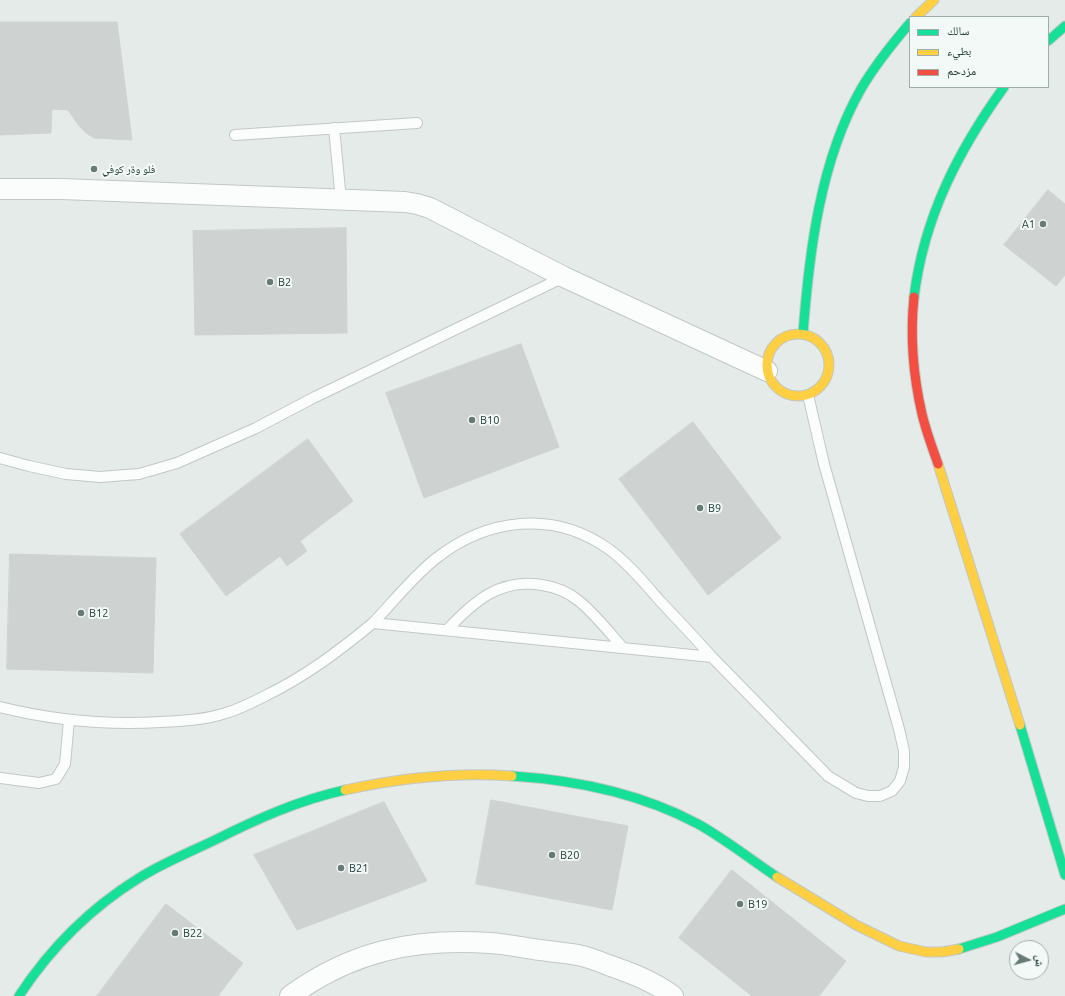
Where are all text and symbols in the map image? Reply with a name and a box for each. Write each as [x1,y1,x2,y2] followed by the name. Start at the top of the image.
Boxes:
[909,16,1049,88] legend
[947,24,969,37] text: سالك
[947,44,971,57] text: بطيء
[947,64,976,77] text: مزدحم
[102,162,155,176] place label: فلو وةر كوفي
[89,164,99,174] marker: فلو وةر كوفي
[1022,217,1035,231] place label: A1
[1038,219,1048,229] marker: A1
[278,275,291,289] place label: B2
[265,277,275,287] marker: B2
[480,413,499,427] place label: B10
[467,415,477,425] marker: B10
[708,501,721,515] place label: B9
[695,503,705,513] marker: B9
[89,606,108,620] place label: B12
[76,608,86,618] marker: B12
[560,848,579,862] place label: B20
[547,850,557,860] marker: B20
[349,861,368,875] place label: B21
[336,863,346,873] marker: B21
[748,897,767,911] place label: B19
[735,899,745,909] marker: B19
[183,926,202,940] place label: B22
[170,928,180,938] marker: B22
[1009,940,1049,980] north arrow
[1033,955,1047,968] text: ش

